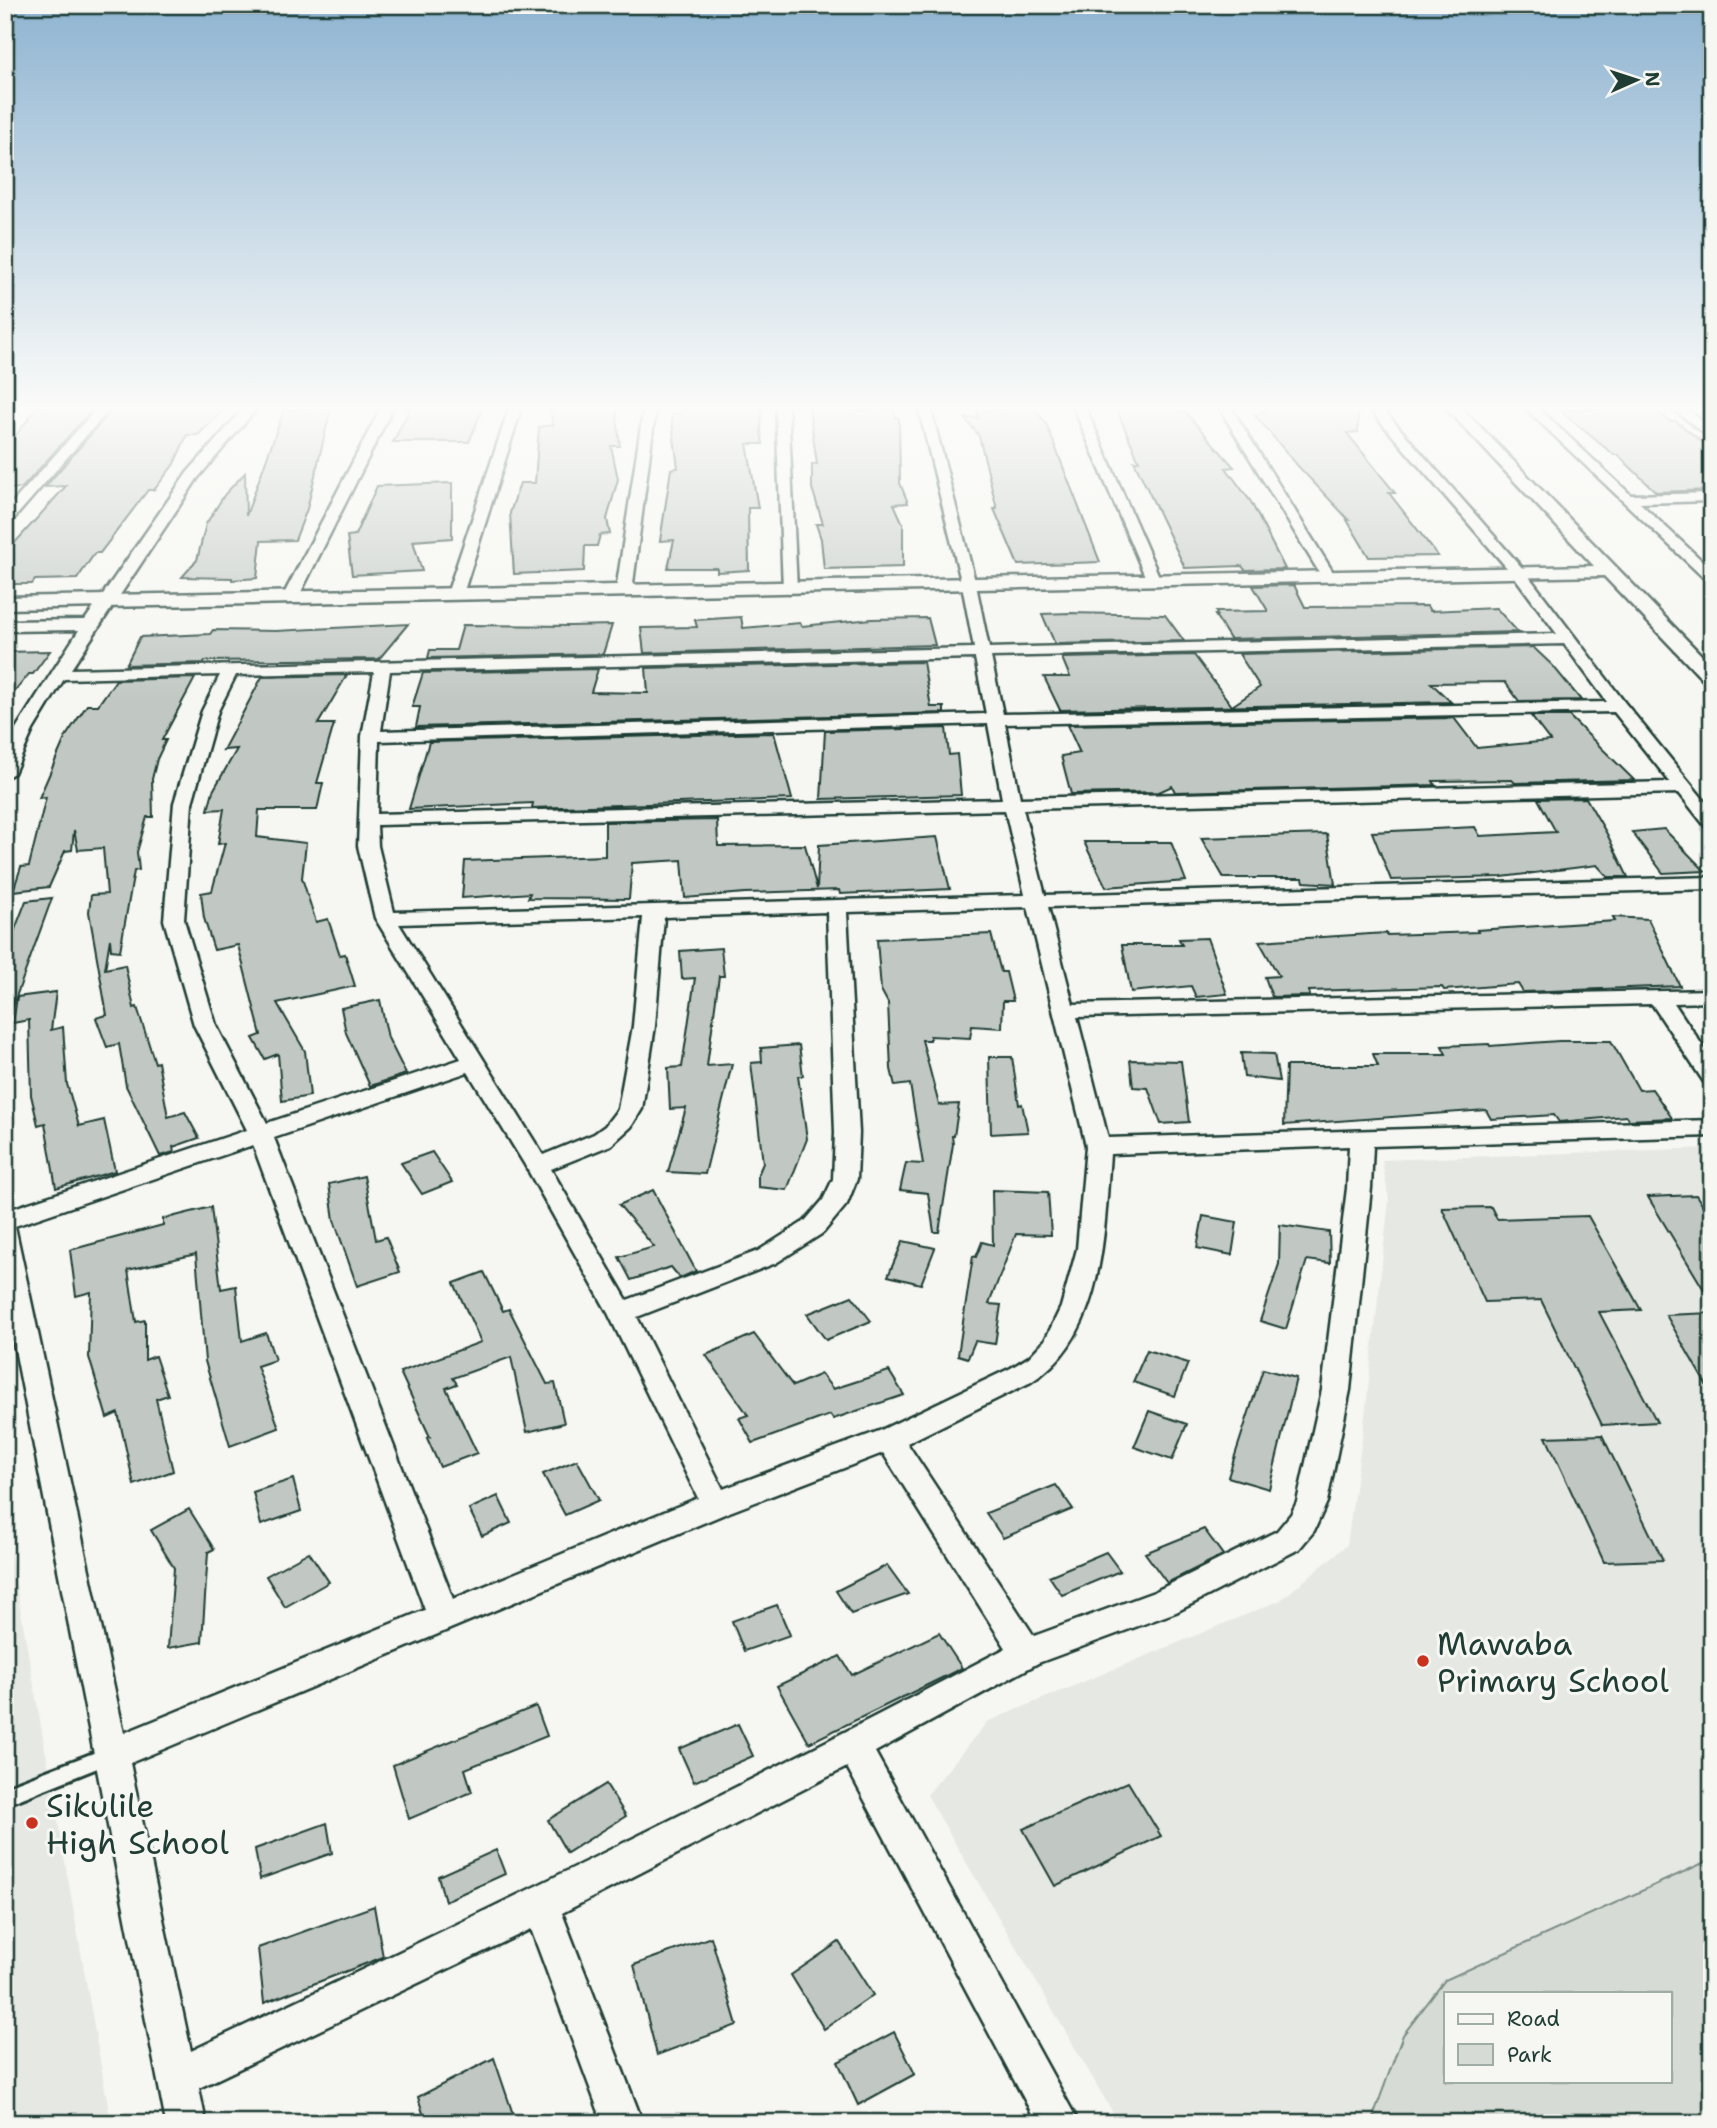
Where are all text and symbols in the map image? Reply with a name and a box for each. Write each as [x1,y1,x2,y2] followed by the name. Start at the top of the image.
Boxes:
[1602,46,1672,116] north arrow
[1640,71,1665,87] text: N
[1437,1622,1669,1702] place label: Mawaba Primary School
[1415,1653,1431,1669] marker: Mawaba Primary School
[46,1784,229,1864] place label: Sikulile High School
[24,1815,40,1831] marker: Sikulile High School
[1444,1992,1672,2082] legend
[1507,2005,1560,2033] text: Road
[1507,2041,1552,2069] text: Park

